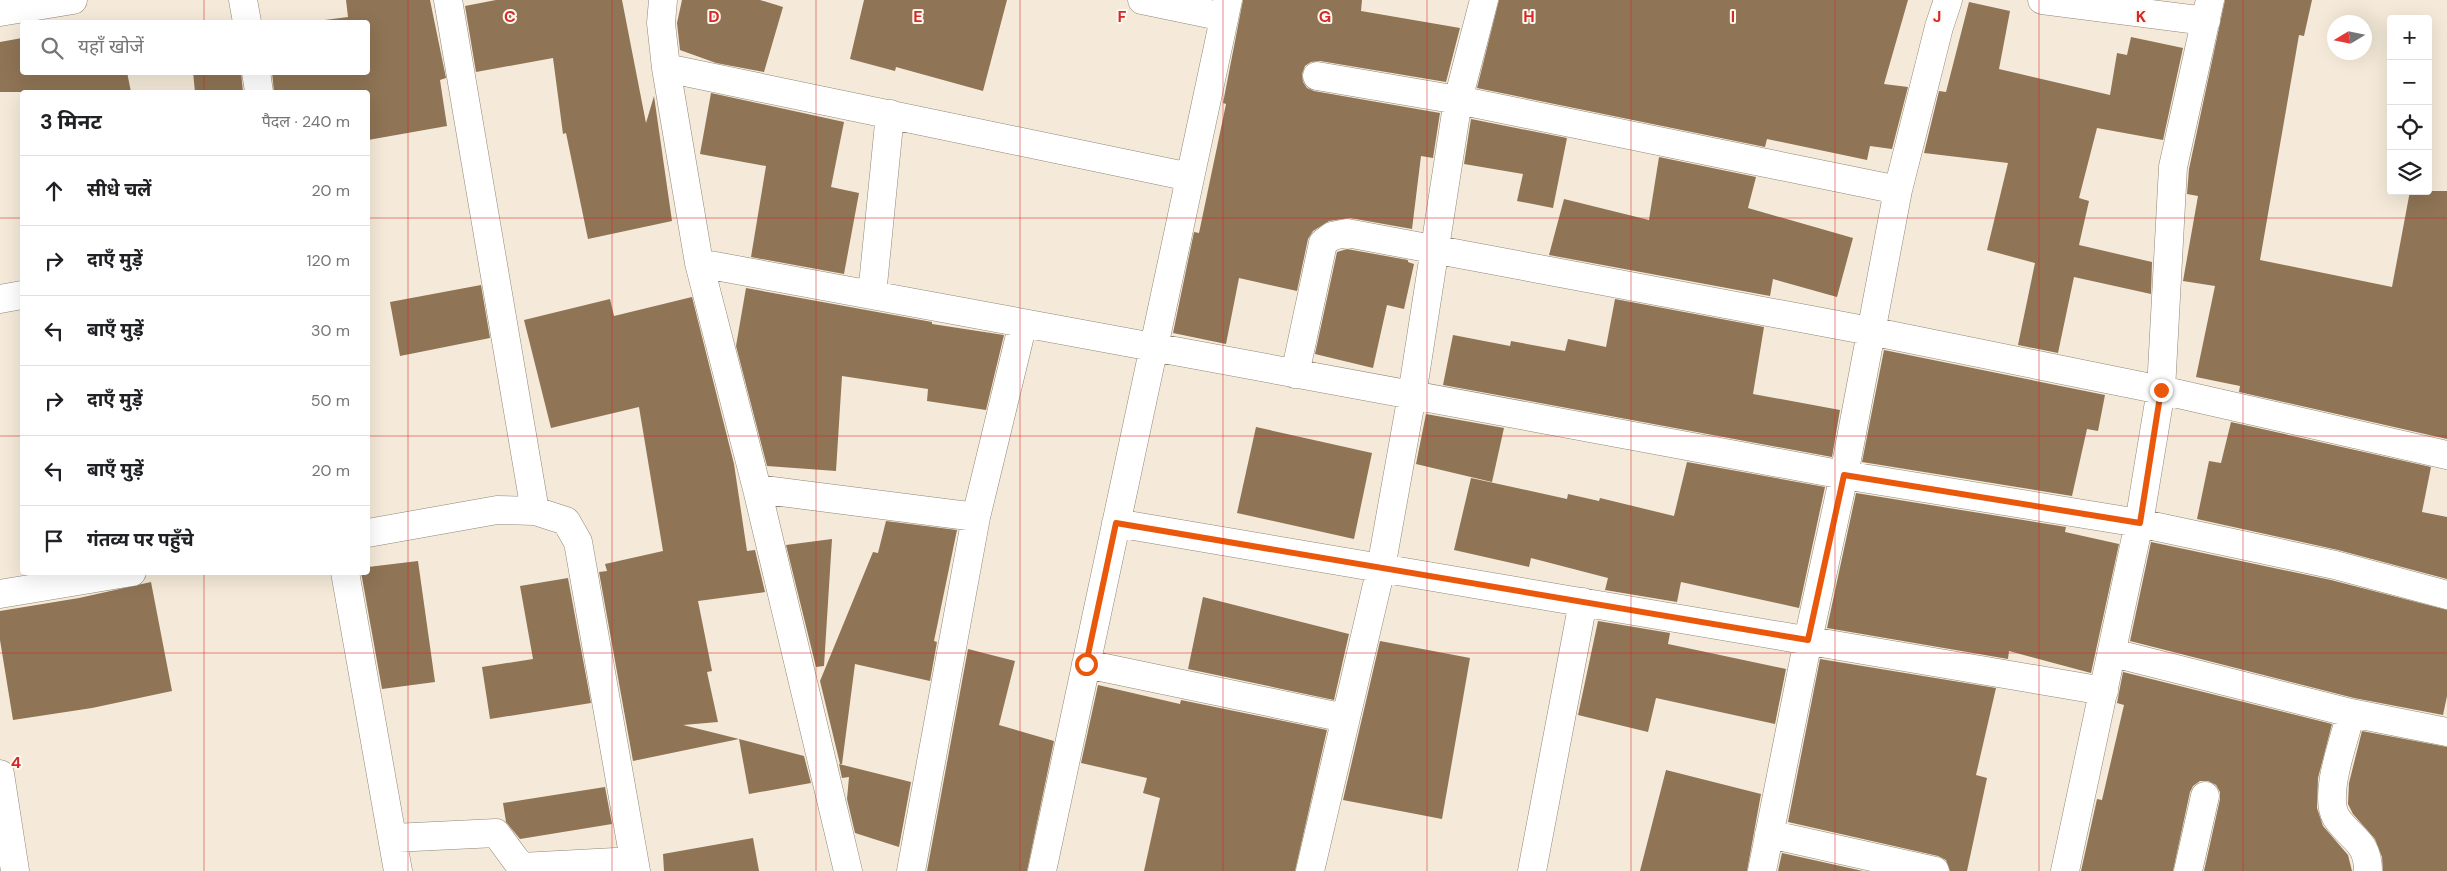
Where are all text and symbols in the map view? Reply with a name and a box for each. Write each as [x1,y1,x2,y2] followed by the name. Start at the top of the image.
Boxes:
[504,6,516,27] text: C
[708,6,720,27] text: D
[913,6,923,27] text: E
[1118,6,1127,27] text: F
[1319,6,1331,27] text: G
[1523,6,1535,27] text: H
[1731,6,1735,27] text: I
[1933,6,1941,27] text: J
[2136,6,2147,27] text: K
[2327,15,2372,60] north arrow
[2387,15,2432,195] map controls
[2387,15,2432,60] button: +
[20,20,370,75] search box
[38,34,66,62] icon: search
[78,34,144,59] text: यहाँ खोजें
[2387,60,2432,105] button: −
[2387,105,2432,150] button: locate
[40,108,102,136] text: 3 मिनट
[262,111,350,132] text: पैदल · 240 m
[2387,150,2432,195] button: layers
[40,177,68,205] icon: ahead
[87,177,151,202] text: सीधे चलें
[311,180,350,201] text: 20 m
[40,247,68,275] icon: right
[87,247,142,272] text: दाएँ मुड़ें
[306,250,350,271] text: 120 m
[40,317,68,345] icon: left
[87,317,144,342] text: बाएँ मुड़ें
[311,320,350,341] text: 30 m
[2150,379,2173,402] route end
[40,387,68,415] icon: right
[87,387,142,412] text: दाएँ मुड़ें
[311,390,350,411] text: 50 m
[40,457,68,485] icon: left
[87,457,144,482] text: बाएँ मुड़ें
[311,460,350,481] text: 20 m
[40,527,68,555] icon: arrive
[87,527,194,552] text: गंतव्य पर पहुँचे
[1075,653,1098,676] route start
[11,752,21,773] text: 4

